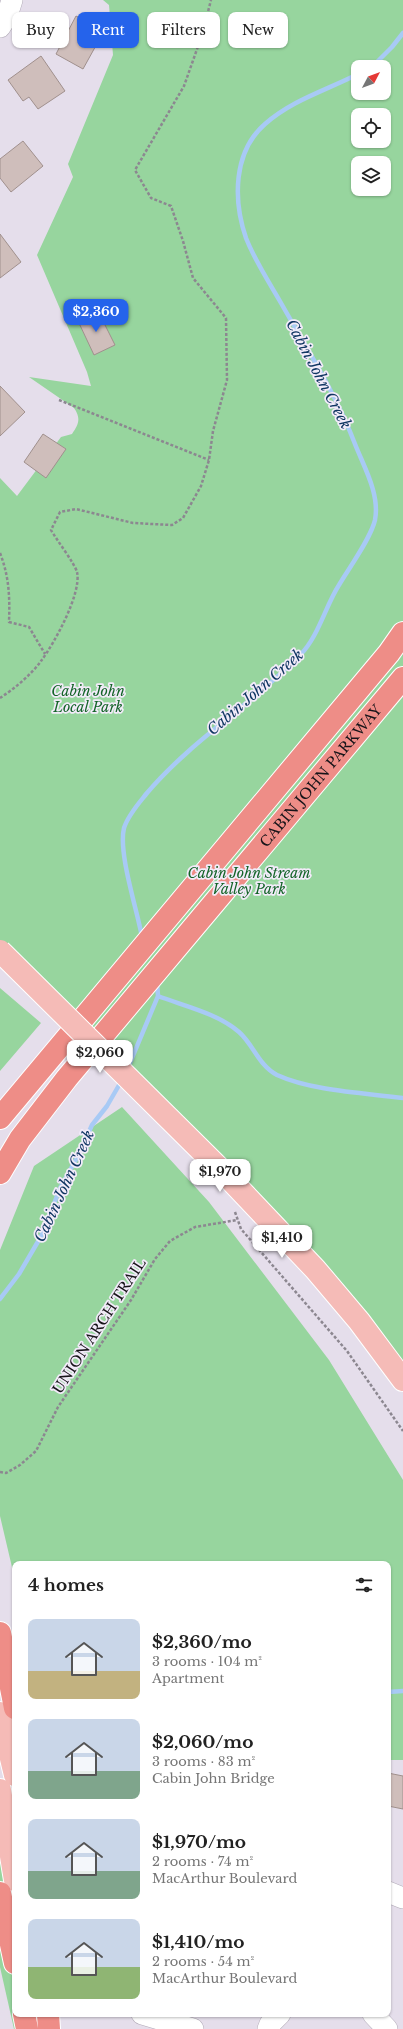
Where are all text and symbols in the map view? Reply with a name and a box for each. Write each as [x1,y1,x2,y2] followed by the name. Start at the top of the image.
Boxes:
[12,12,69,48] chip: Buy
[77,12,139,48] chip: Rent
[147,12,220,48] chip: Filters
[228,12,288,48] chip: New
[351,60,391,100] north arrow
[351,60,391,196] map controls
[351,108,391,148] button: locate
[351,156,391,196] button: layers
[63,299,129,333] pin: $2,360
[72,303,120,320] text: $2,360
[282,316,356,432] water label: Cabin John Creek
[203,645,307,739] water label: Cabin John Creek
[51,682,125,716] park label: Cabin John Local Park
[256,700,386,851] street label: CABIN JOHN PARKWAY
[188,864,310,898] park label: Cabin John Stream Valley Park
[67,1040,133,1074] pin: $2,060
[76,1044,124,1061] text: $2,060
[30,1127,98,1245] water label: Cabin John Creek
[187,1159,253,1193] pin: $1,970
[199,1163,241,1180] text: $1,970
[249,1225,315,1259] pin: $1,410
[261,1229,303,1246] text: $1,410
[48,1255,150,1397] street label: UNION ARCH TRAIL
[353,1574,375,1596] icon: filters
[28,1575,104,1596] text: 4 homes
[152,1632,252,1653] text: $2,360/mo
[60,1635,108,1683] icon: home
[152,1653,262,1670] text: 3 rooms · 104 m²
[152,1670,224,1687] text: Apartment
[152,1732,253,1753] text: $2,060/mo
[60,1735,108,1783] icon: home
[152,1753,255,1770] text: 3 rooms · 83 m²
[152,1770,275,1787] text: Cabin John Bridge
[152,1832,246,1853] text: $1,970/mo
[60,1835,108,1883] icon: home
[152,1853,253,1870] text: 2 rooms · 74 m²
[152,1870,297,1887] text: MacArthur Boulevard
[152,1932,244,1953] text: $1,410/mo
[60,1935,108,1983] icon: home
[152,1953,254,1970] text: 2 rooms · 54 m²
[152,1970,297,1987] text: MacArthur Boulevard

